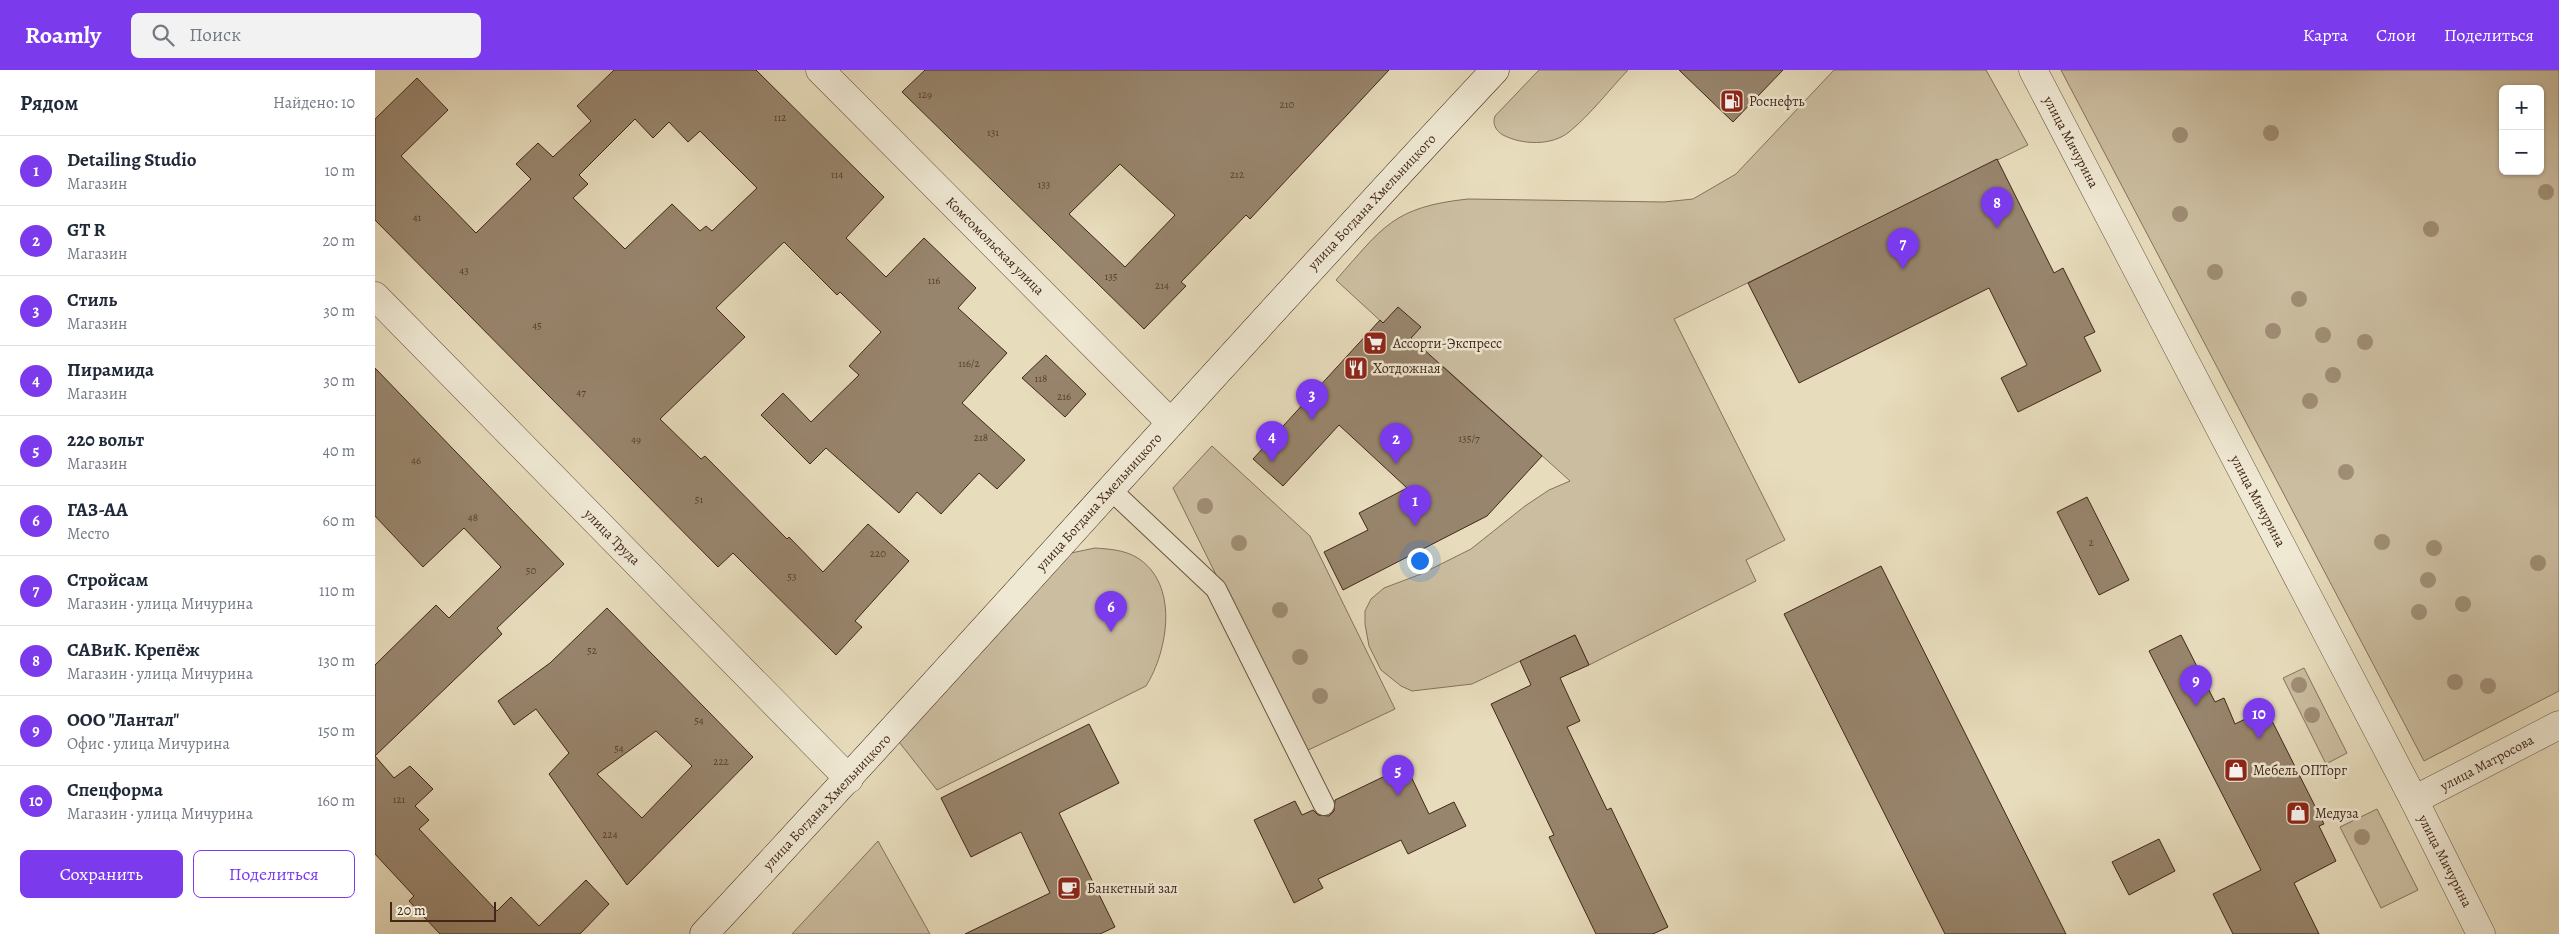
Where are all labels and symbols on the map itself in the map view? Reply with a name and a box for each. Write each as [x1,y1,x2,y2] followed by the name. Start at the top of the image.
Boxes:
[918,87,932,102] house number: 129
[1719,88,1745,114] fuel station icon: Роснефть
[1749,92,1805,111] place label: Роснефть
[2038,92,2104,192] street label: улица Мичурина
[1280,97,1295,112] house number: 210
[774,110,786,125] house number: 112
[987,125,999,140] house number: 131
[1303,130,1440,275] street label: улица Богдана Хмельницкого
[831,167,843,182] house number: 114
[1230,167,1244,182] house number: 212
[1038,177,1050,192] house number: 133
[1981,187,2013,228] pin: 8
[942,193,1049,300] street label: Комсомольская улица
[413,210,422,225] house number: 41
[1887,228,1919,269] pin: 7
[459,263,469,278] house number: 43
[1104,269,1118,284] house number: 135
[928,273,940,288] house number: 116
[1155,278,1169,293] house number: 214
[532,318,542,333] house number: 45
[1362,330,1388,356] supermarket icon: Ассорти-Экспресс
[1392,334,1502,353] place label: Ассорти-Экспресс
[1343,355,1369,381] restaurant icon: Хотдожная
[958,356,980,371] house number: 116/2
[1373,359,1441,378] place label: Хотдожная
[1035,371,1047,386] house number: 118
[1296,379,1328,420] pin: 3
[576,385,586,400] house number: 47
[1057,389,1071,404] house number: 216
[1256,421,1288,462] pin: 4
[1380,423,1412,464] pin: 2
[1031,429,1166,576] street label: улица Богдана Хмельницкого
[974,430,988,445] house number: 218
[1458,431,1480,446] house number: 135/7
[631,432,641,447] house number: 49
[2225,451,2291,551] street label: улица Мичурина
[411,453,421,468] house number: 46
[1399,485,1431,526] pin: 1
[695,492,703,507] house number: 51
[579,504,645,570] street label: улица Труда
[468,510,478,525] house number: 48
[2088,535,2094,550] house number: 2
[870,546,886,561] house number: 220
[1407,548,1433,574] your location
[526,563,536,578] house number: 50
[787,569,797,584] house number: 53
[1095,591,1127,632] pin: 6
[587,643,597,658] house number: 52
[2180,665,2212,706] pin: 9
[2243,698,2275,739] pin: 10
[694,713,704,728] house number: 54
[758,730,895,875] street label: улица Богдана Хмельницкого
[2436,730,2538,796] street label: улица Матросова
[614,741,624,756] house number: 54
[713,754,729,769] house number: 222
[1382,755,1414,796] pin: 5
[2223,757,2249,783] shop icon: Мебель ОПТорг
[2253,761,2347,780] place label: Мебель ОПТорг
[393,792,406,807] house number: 121
[2285,800,2311,826] shop icon: Медуза
[2315,804,2359,823] place label: Медуза
[2413,811,2477,911] street label: улица Мичурина
[602,827,618,842] house number: 224
[1056,875,1082,901] cafe icon: Банкетный зал
[1087,879,1177,898] place label: Банкетный зал
[390,899,496,922] scale bar

